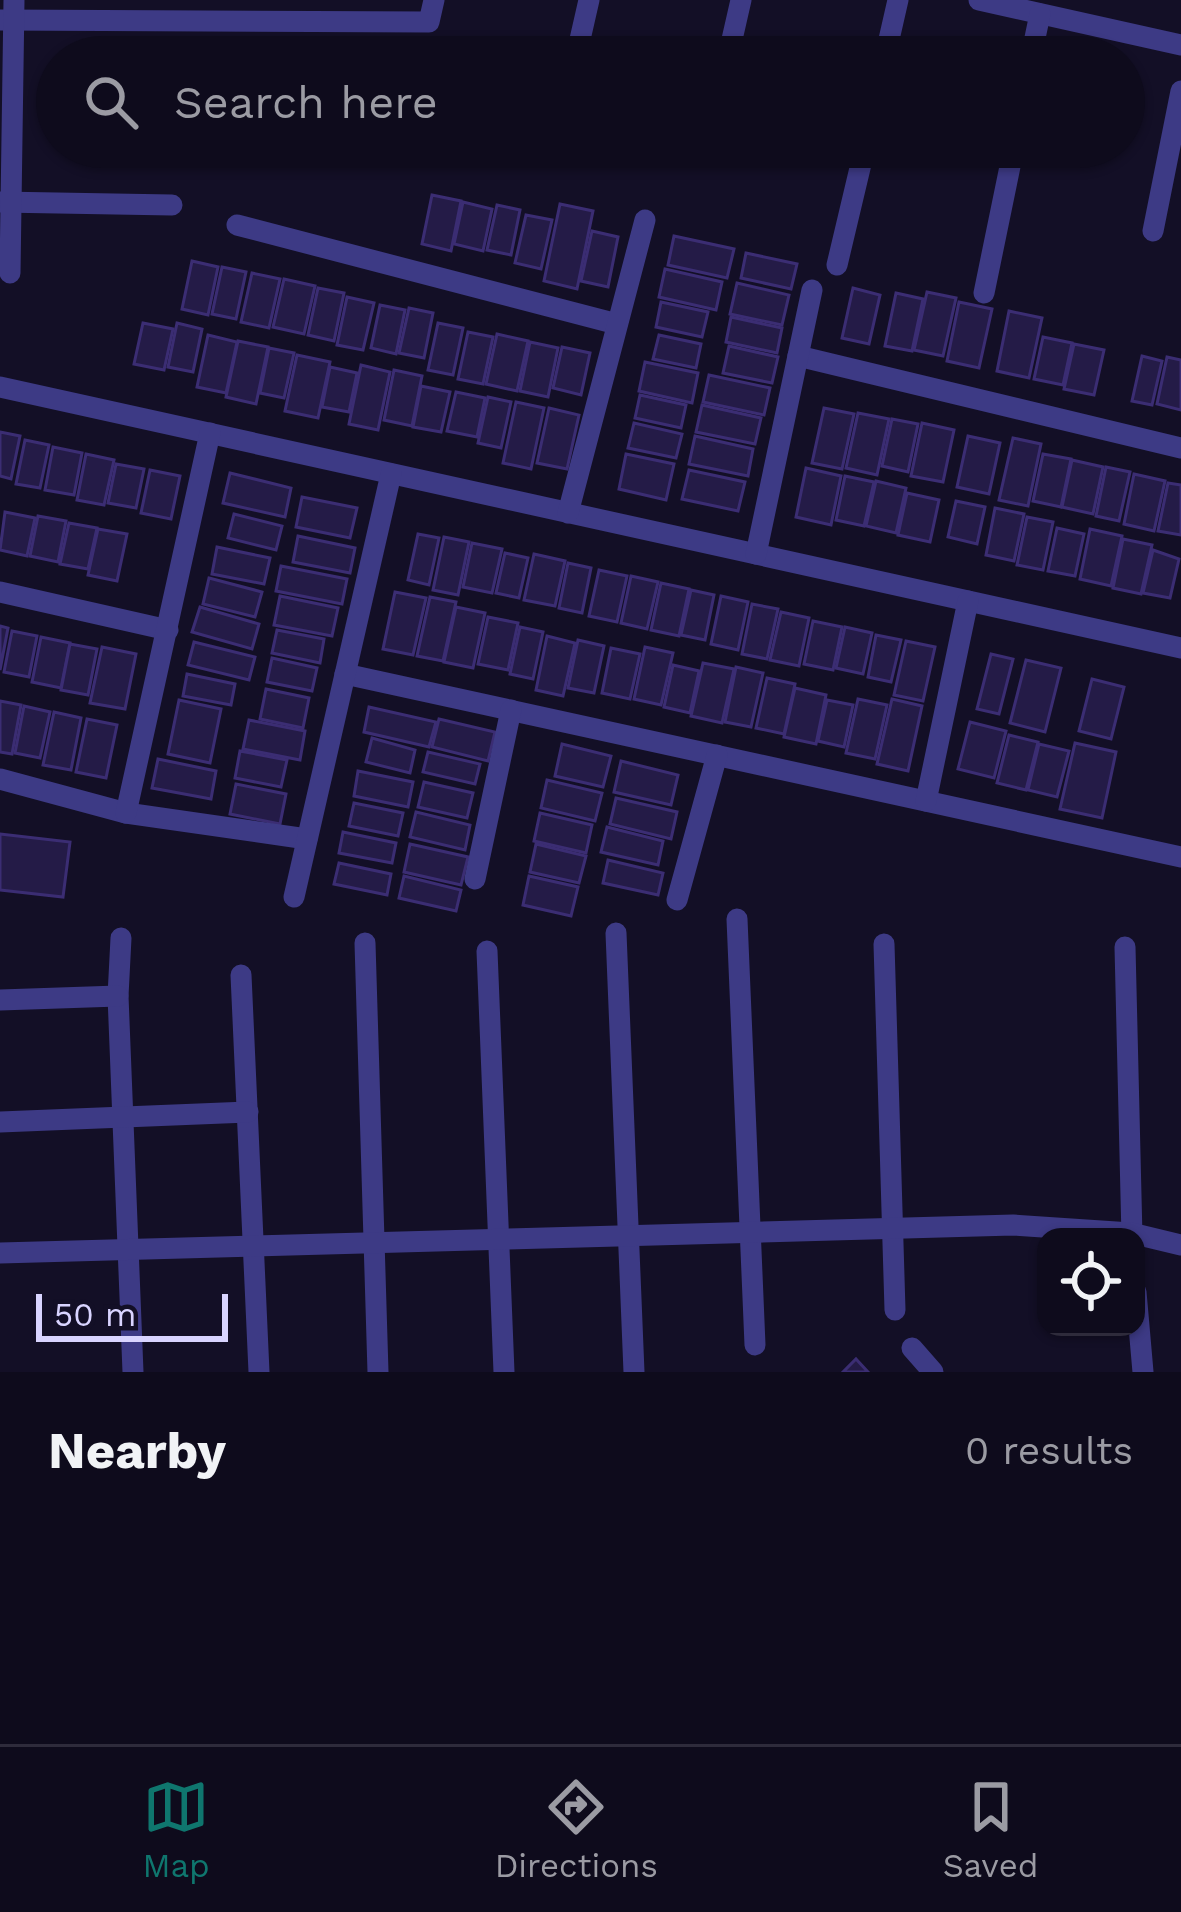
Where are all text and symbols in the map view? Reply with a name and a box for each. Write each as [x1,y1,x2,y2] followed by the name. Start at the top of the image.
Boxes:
[36,36,1145,168] search box
[78,69,144,135] icon: search
[174,76,438,129] text: Search here
[1037,1228,1145,1336] map controls
[1037,1228,1145,1336] button: locate
[36,1288,228,1341] scale bar
[54,1295,136,1334] text: 50 m
[48,1421,226,1480] text: Nearby
[965,1428,1133,1473] text: 0 results
[142,1774,210,1885] tab: Map
[495,1774,658,1885] tab: Directions
[943,1774,1039,1885] tab: Saved

